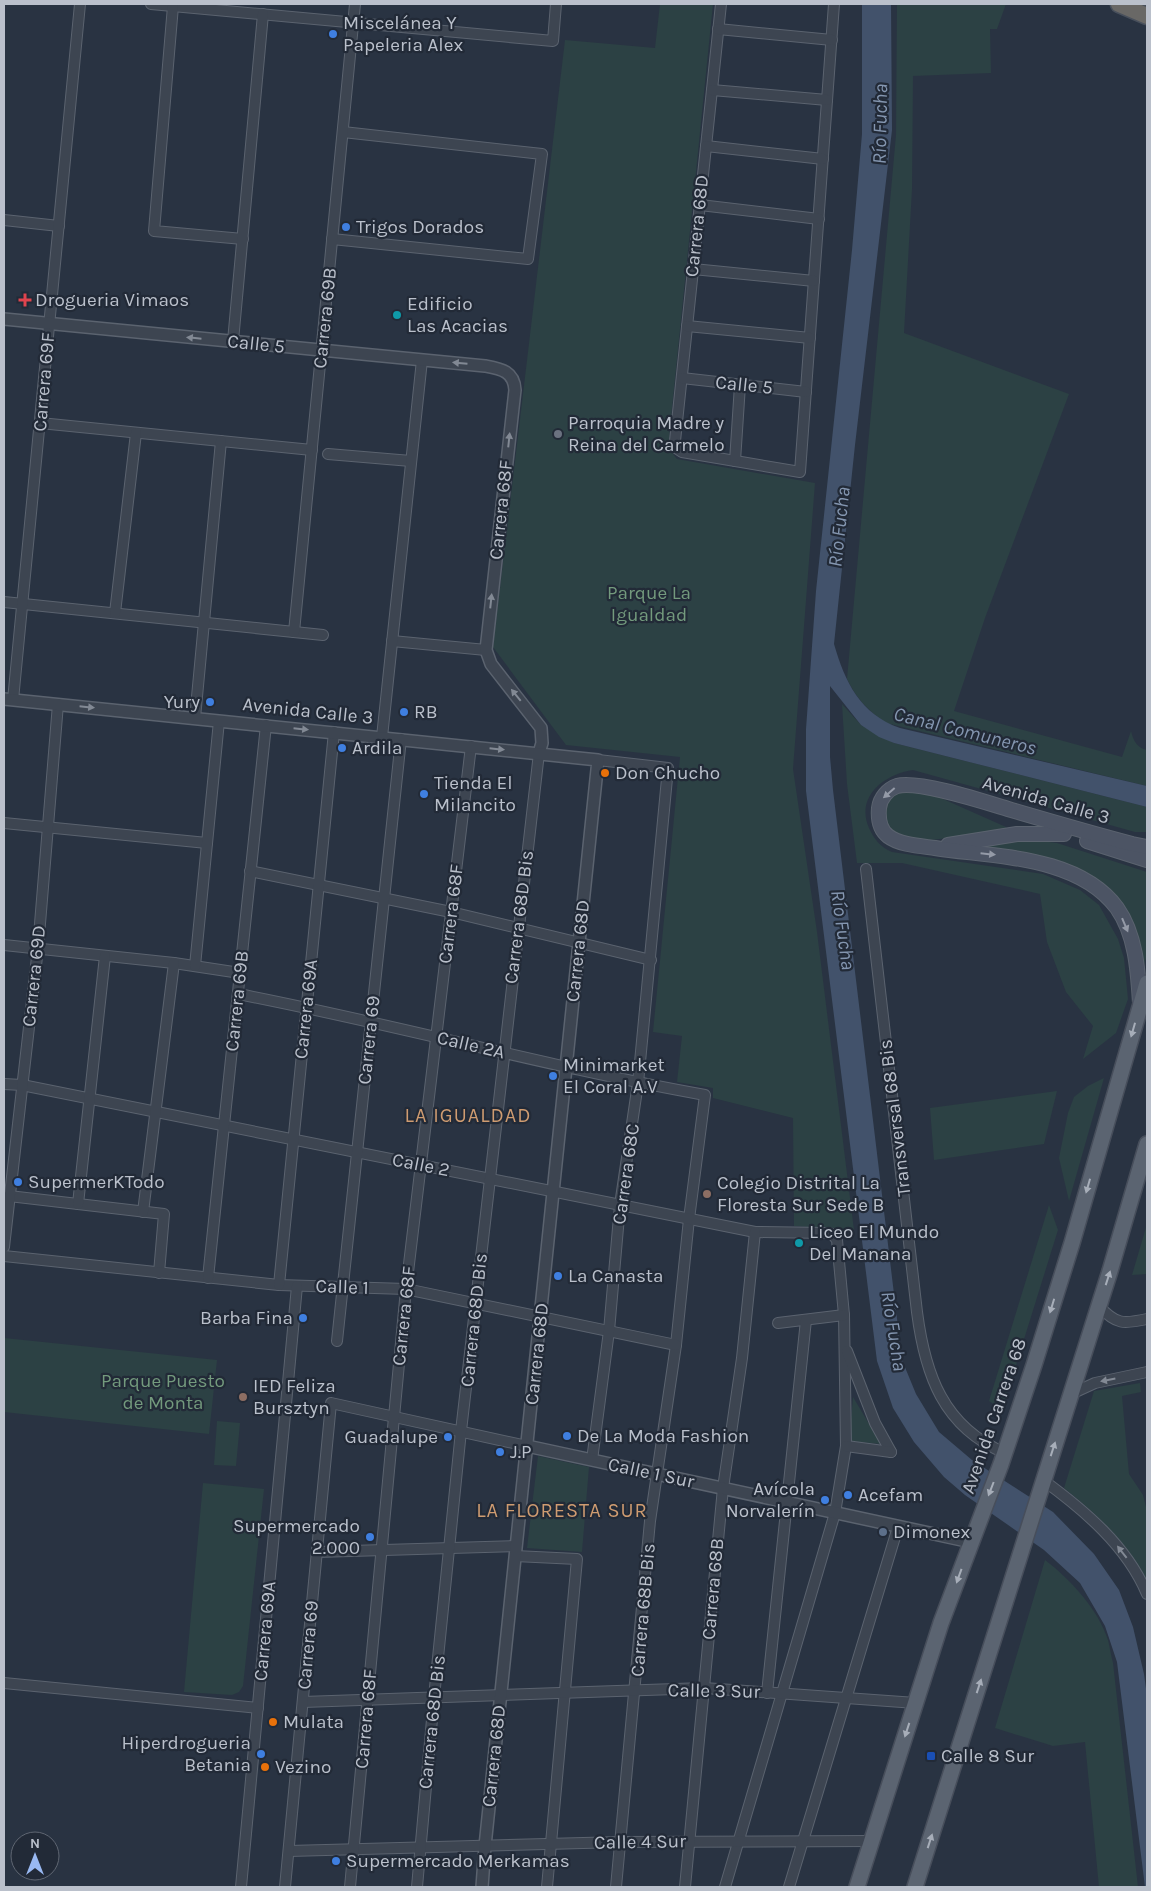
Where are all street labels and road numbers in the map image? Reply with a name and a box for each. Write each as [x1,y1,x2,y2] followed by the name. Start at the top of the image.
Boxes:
[681,174,713,278] street label: Carrera 68D
[309,267,341,369] street label: Carrera 69B
[226,330,286,358] street label: Calle 5
[29,332,59,432] street label: Carrera 69F
[714,371,774,399] street label: Calle 5
[485,459,517,561] street label: Carrera 68F
[242,693,374,729] street label: Avenida Calle 3
[980,771,1112,829] street label: Avenida Calle 3
[500,849,538,985] street label: Carrera 68D Bis
[434,863,468,965] street label: Carrera 68F
[562,899,594,1003] street label: Carrera 68D
[18,924,50,1028] street label: Carrera 69D
[221,950,253,1052] street label: Carrera 69B
[290,958,322,1060] street label: Carrera 69A
[353,994,385,1086] street label: Carrera 69
[435,1027,507,1063] street label: Calle 2A
[874,1038,916,1198] street label: Transversal 68 Bis
[608,1122,644,1226] street label: Carrera 68C
[390,1149,452,1181] street label: Calle 2
[456,1252,492,1388] street label: Carrera 68D Bis
[388,1265,420,1367] street label: Carrera 68F
[315,1275,369,1299] street label: Calle 1
[521,1302,553,1406] street label: Carrera 68D
[957,1335,1031,1497] street label: Avenida Carrera 68
[606,1453,696,1493] street label: Calle 1 Sur
[698,1537,728,1641] street label: Carrera 68B
[626,1542,660,1678] street label: Carrera 68B Bis
[250,1580,280,1682] street label: Carrera 69A
[293,1600,323,1690] street label: Carrera 69
[414,1654,450,1790] street label: Carrera 68D Bis
[351,1668,381,1770] street label: Carrera 68F
[668,1679,761,1703] street label: Calle 3 Sur
[478,1704,510,1808] street label: Carrera 68D
[594,1830,686,1854] street label: Calle 4 Sur

